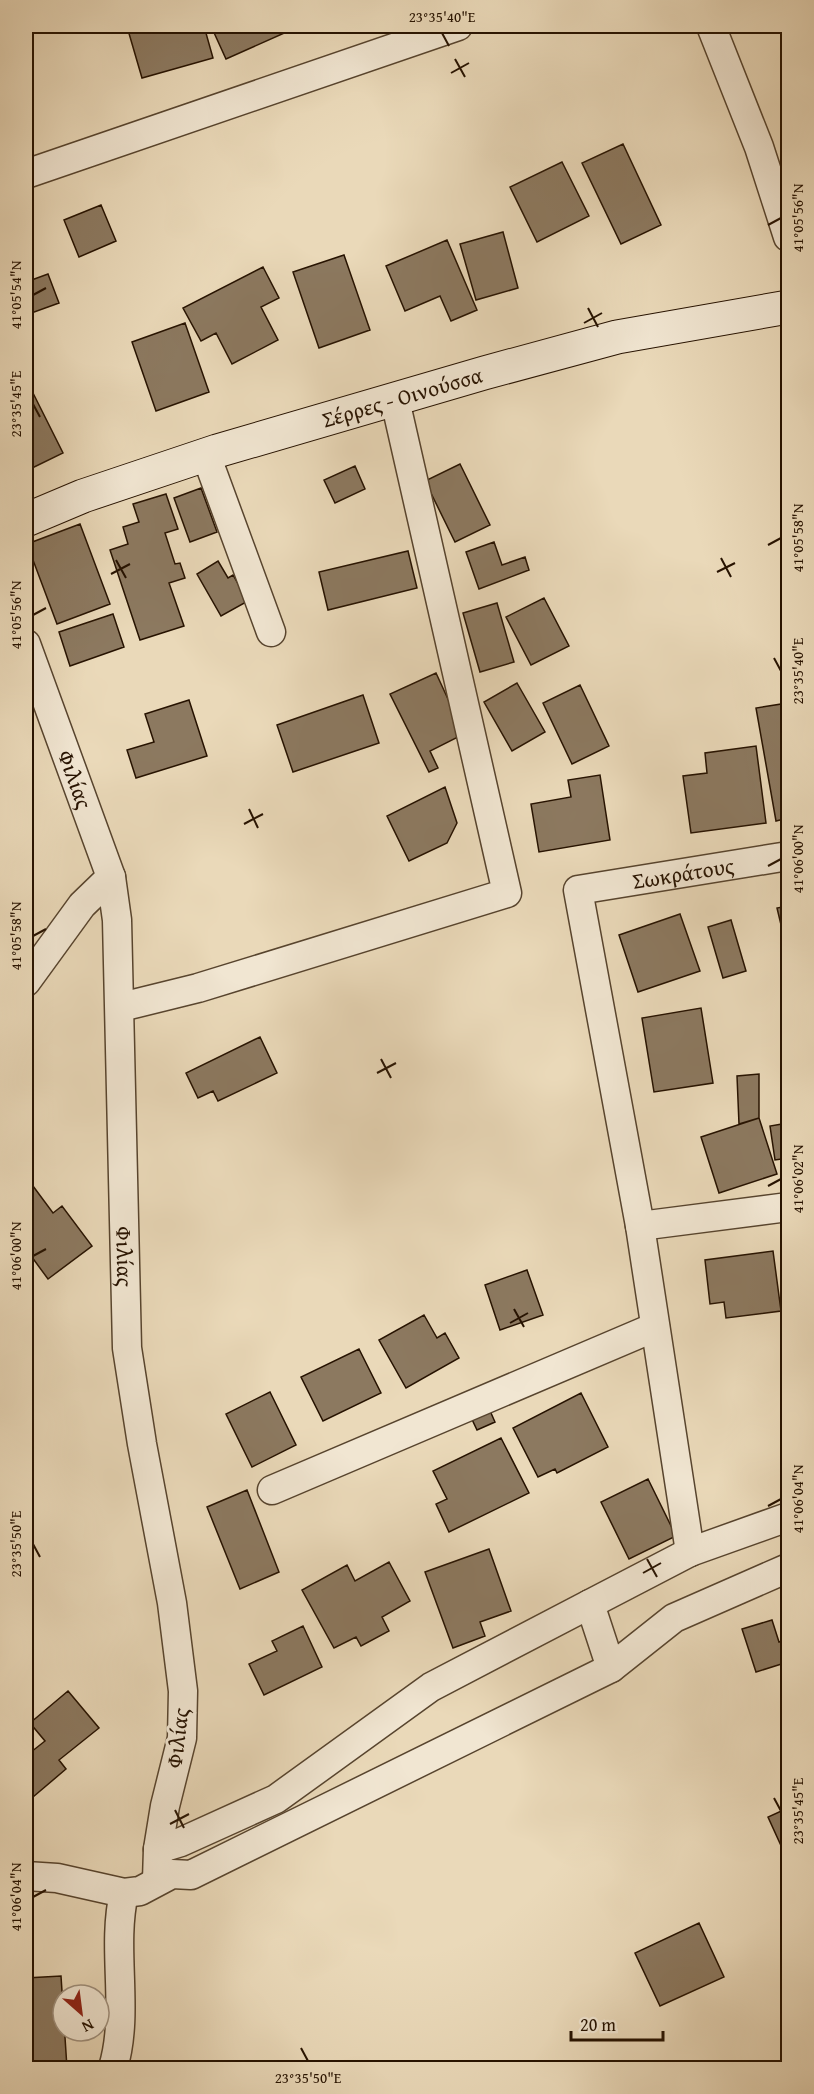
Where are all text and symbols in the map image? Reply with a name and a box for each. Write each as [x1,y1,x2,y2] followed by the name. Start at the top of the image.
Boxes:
[409,6,476,27] text: 23°35'40"E
[787,183,808,252] text: 41°05'56"N
[5,260,26,329] text: 41°05'54"N
[318,358,486,436] street label: Σέρρες - Οινούσσα
[5,370,26,437] text: 23°35'45"E
[787,503,808,572] text: 41°05'58"N
[5,580,26,649] text: 41°05'56"N
[787,637,808,704] text: 23°35'40"E
[50,745,101,814] street label: Φιλίας
[787,824,808,893] text: 41°06'00"N
[630,849,737,897] street label: Σωκράτους
[5,901,26,970] text: 41°05'58"N
[787,1144,808,1213] text: 41°06'02"N
[5,1221,26,1290] text: 41°06'00"N
[108,1226,142,1288] street label: Φιλίας
[787,1464,808,1533] text: 41°06'04"N
[5,1510,26,1577] text: 23°35'50"E
[157,1705,197,1770] street label: Φιλίας
[787,1777,808,1844] text: 23°35'45"E
[5,1862,26,1931] text: 41°06'04"N
[51,1983,111,2043] north arrow
[571,2004,662,2042] scale bar
[580,2011,616,2038] text: 20 m
[77,2013,98,2039] text: N
[275,2067,342,2088] text: 23°35'50"E

